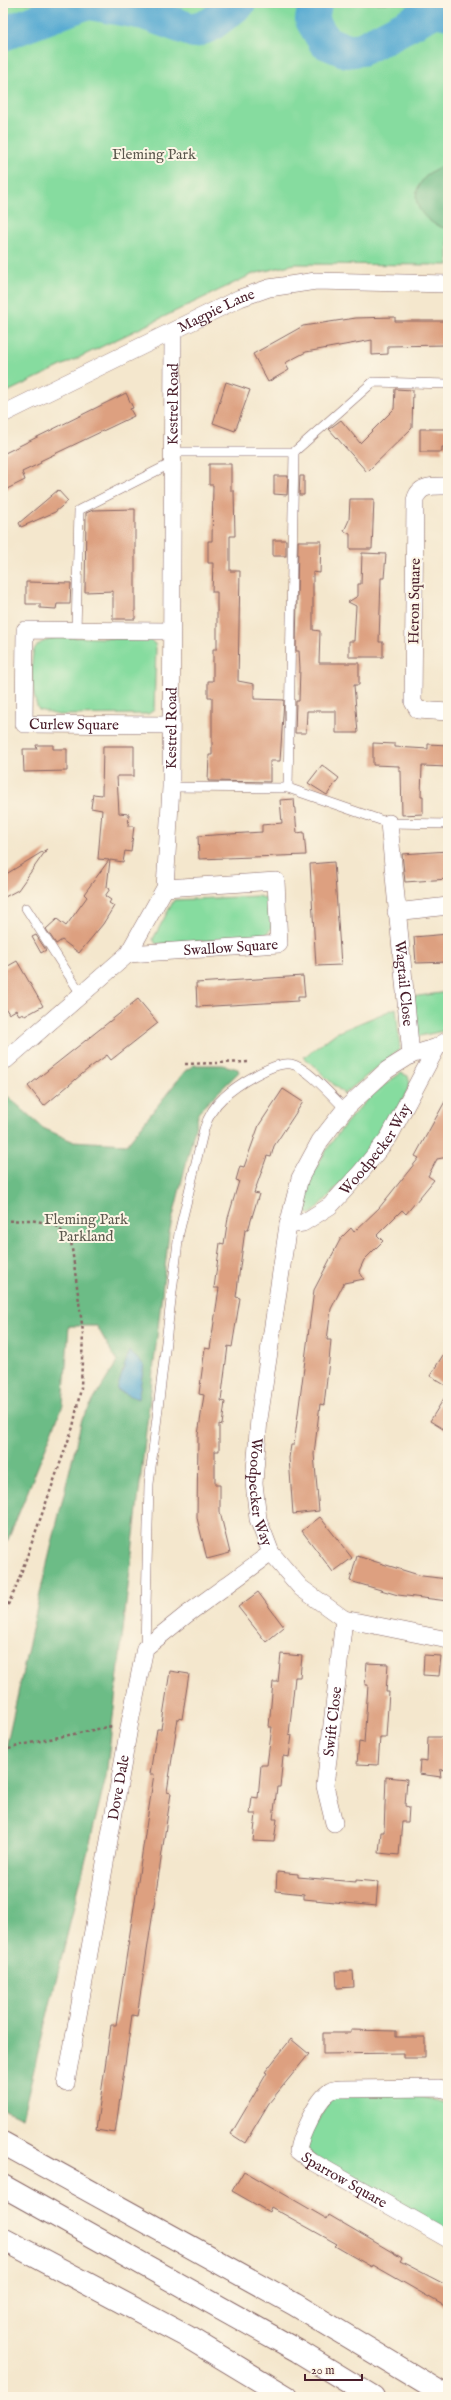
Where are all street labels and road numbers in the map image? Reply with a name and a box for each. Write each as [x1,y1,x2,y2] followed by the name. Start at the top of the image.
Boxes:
[175,285,257,337] street label: Magpie Lane
[164,362,183,445] street label: Kestrel Road
[404,558,425,644] street label: Heron Square
[162,686,181,769] street label: Kestrel Road
[29,715,119,735] street label: Curlew Square
[183,935,279,960] street label: Swallow Square
[390,940,417,1027] street label: Wagtail Close
[335,1099,416,1199] street label: Woodpecker Way
[244,1437,277,1550] street label: Woodpecker Way
[319,1685,346,1758] street label: Swift Close
[104,1753,134,1822] street label: Dove Dale
[297,2148,391,2212] street label: Sparrow Square

